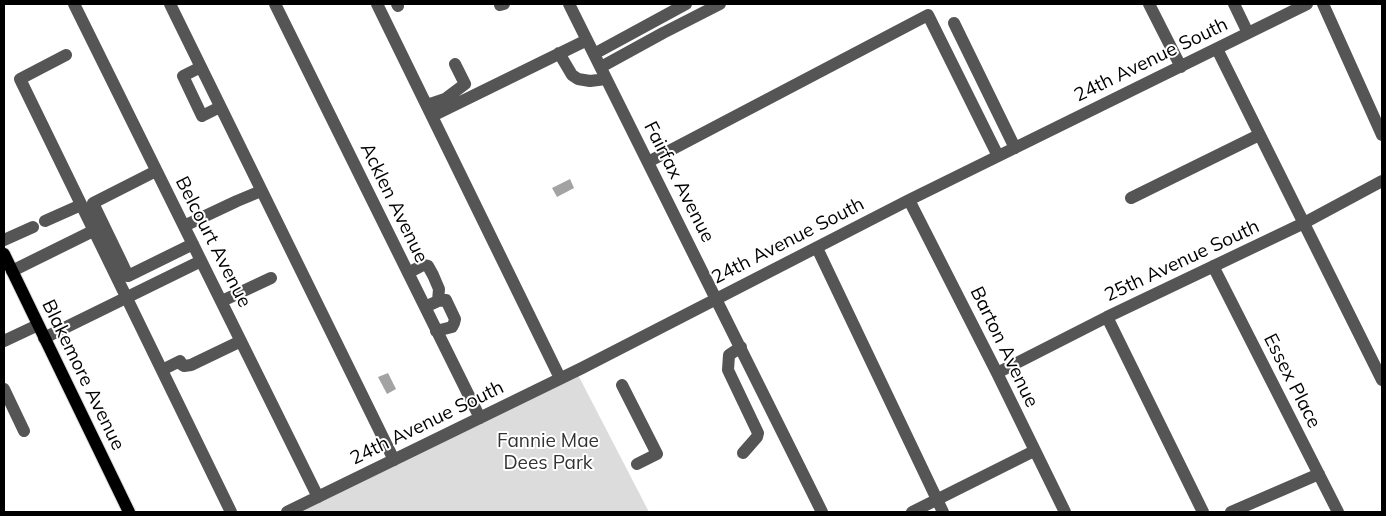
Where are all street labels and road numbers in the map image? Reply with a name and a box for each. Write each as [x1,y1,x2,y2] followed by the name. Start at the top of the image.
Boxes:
[1070,13,1232,107] street label: 24th Avenue South
[639,118,719,246] street label: Fairfax Avenue
[355,139,433,267] street label: Acklen Avenue
[170,173,256,311] street label: Belcourt Avenue
[708,193,868,289] street label: 24th Avenue South
[1101,215,1263,307] street label: 25th Avenue South
[965,283,1043,411] street label: Barton Avenue
[37,296,129,454] street label: Blakemore Avenue
[1258,330,1326,432] street label: Essex Place
[346,376,508,470] street label: 24th Avenue South

